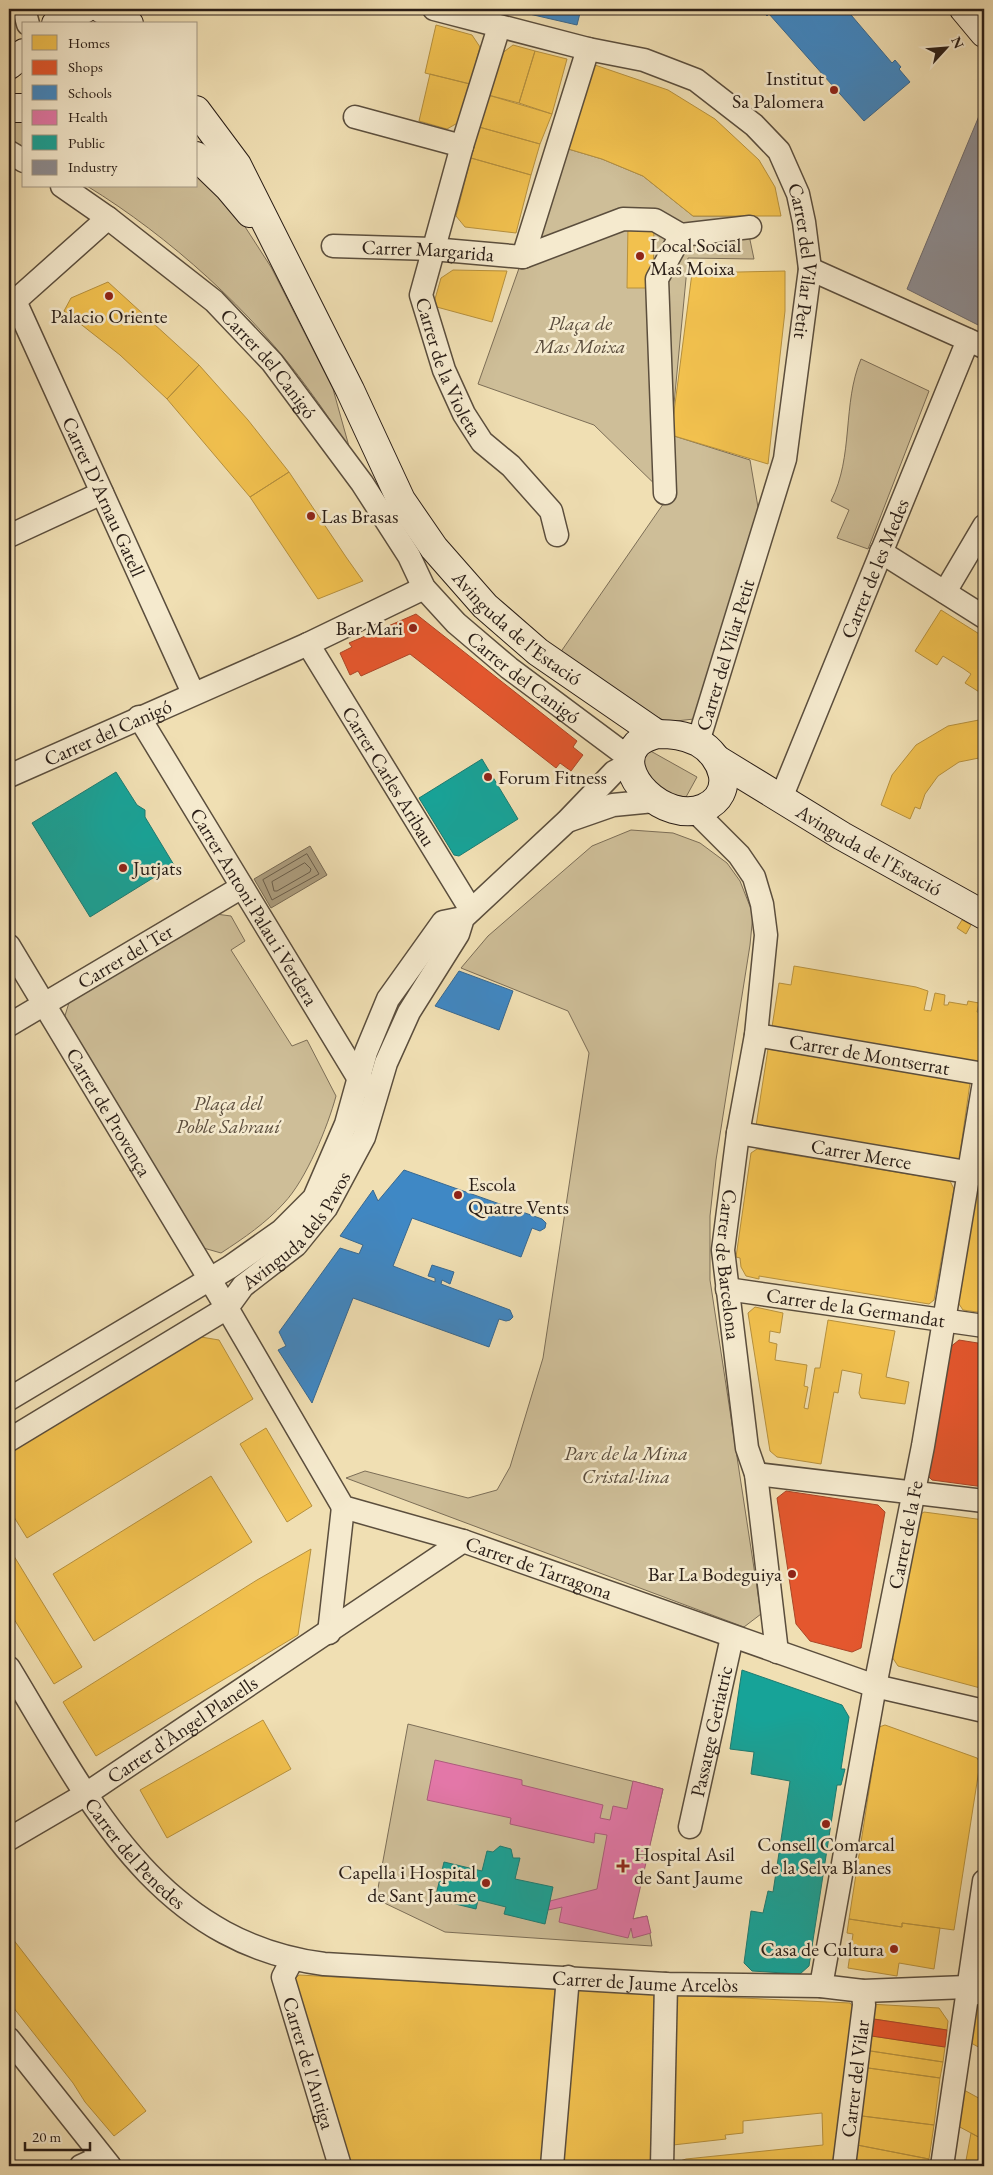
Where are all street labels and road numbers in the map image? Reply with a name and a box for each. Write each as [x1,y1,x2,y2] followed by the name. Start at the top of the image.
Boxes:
[782,179,824,341] street label: Carrer del Vilar Petit
[361,234,495,267] street label: Carrer Margarida
[410,294,488,441] street label: Carrer de la Violeta
[215,303,323,424] street label: Carrer del Canigó
[56,413,152,581] street label: Carrer D'Arnau Gatell
[835,495,915,642] street label: Carrer de les Medes
[446,564,587,691] street label: Avinguda de l'Estació
[690,575,761,734] street label: Carrer del Vilar Petit
[461,625,586,730] street label: Carrer del Canigó
[40,693,176,772] street label: Carrer del Canigó
[336,701,442,852] street label: Carrer Carles Aribau
[791,798,947,902] street label: Avinguda de l'Estació
[184,803,324,1010] street label: Carrer Antoni Palau i Verdera
[73,918,178,995] street label: Carrer del Ter
[787,1028,952,1081] street label: Carrer de Montserrat
[60,1043,158,1181] street label: Carrer de Provença
[809,1133,914,1175] street label: Carrer Merce
[235,1167,356,1296] street label: Avinguda dels Pavos
[710,1188,747,1341] street label: Carrer de Barcelona
[765,1282,948,1333] street label: Carrer de la Germandat
[882,1478,929,1591] street label: Carrer de la Fe
[462,1530,616,1605] street label: Carrer de Tarragona
[684,1663,738,1799] street label: Passatge Geriatric
[102,1670,263,1789] street label: Carrer d'Àngel Planells
[79,1792,191,1915] street label: Carrer del Penedes
[551,1964,738,1998] street label: Carrer de Jaume Arcelòs
[277,1994,341,2132] street label: Carrer de l'Antiga
[835,2018,875,2139] street label: Carrer del Vilar

